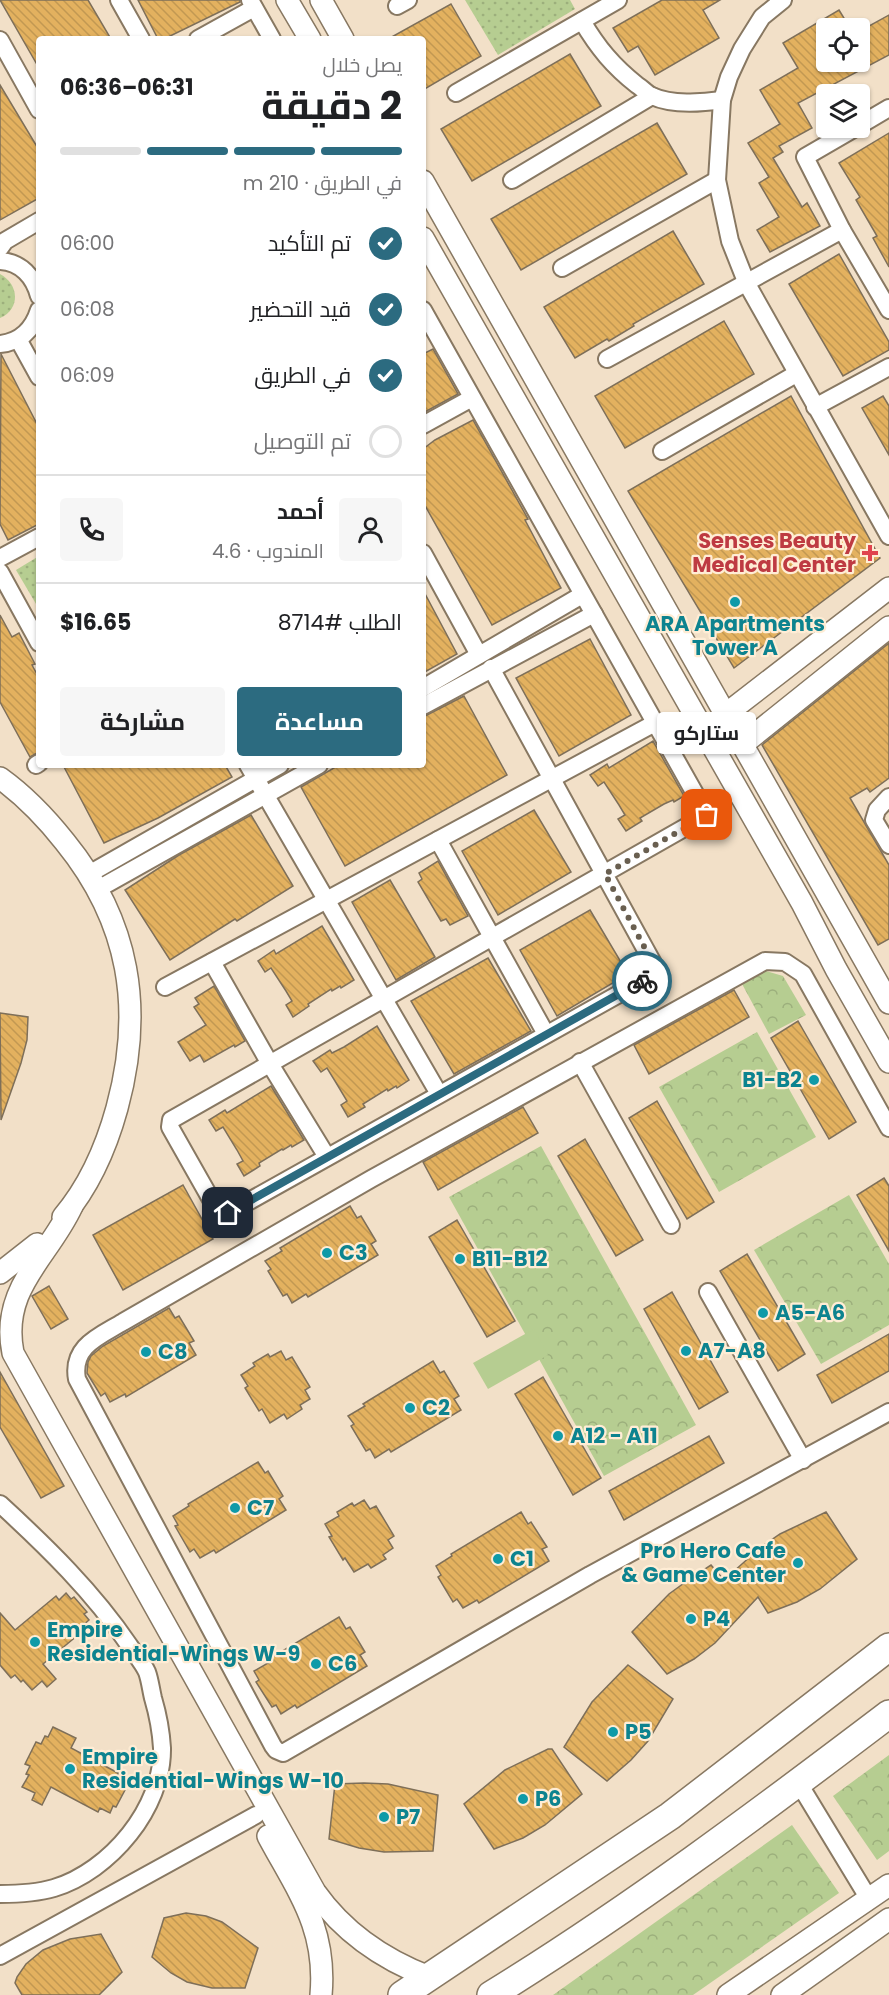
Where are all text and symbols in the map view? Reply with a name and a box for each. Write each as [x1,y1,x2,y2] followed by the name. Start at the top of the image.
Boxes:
[816,18,870,138] map controls
[816,18,870,72] button: locate
[322,51,402,79] text: يصل خلال
[60,72,193,103] text: 06:31–06:36
[261,78,402,133] text: 2 دقيقة
[816,84,870,138] button: layers
[243,169,402,197] text: في الطريق · 210 m
[369,227,402,260] icon: check
[268,228,351,259] text: تم التأكيد
[60,229,115,257] text: 06:00
[369,293,402,326] icon: check
[250,294,351,325] text: قيد التحضير
[60,295,115,323] text: 06:08
[369,359,402,392] icon: check
[254,360,351,391] text: في الطريق
[60,361,115,389] text: 06:09
[254,426,351,457] text: تم التوصيل
[277,496,324,527] text: أحمد
[60,498,123,561] button: phone
[339,498,402,561] button: person
[692,526,857,579] place label: Senses Beauty Medical Center
[212,537,324,565] text: المندوب · 4.6
[861,544,879,562] marker: Senses Beauty Medical Center
[728,595,742,609] marker: ARA Apartments Tower A
[60,607,131,638] text: $16.65
[278,607,402,638] text: الطلب #8714
[645,609,825,662] place label: ARA Apartments Tower A
[60,687,225,756] button: مشاركة
[237,687,402,756] button: مساعدة
[658,713,756,755] callout: ستاركو
[674,719,739,747] text: ستاركو
[681,789,732,840] pin
[690,798,723,831] icon: bag
[612,951,672,1011] courier
[626,965,659,998] icon: bike
[742,1065,802,1094] place label: B1-B2
[807,1073,821,1087] marker: B1-B2
[202,1187,253,1238] pin
[211,1196,244,1229] icon: home
[339,1238,368,1267] place label: C3
[472,1244,548,1273] place label: B11-B12
[320,1246,334,1260] marker: C3
[453,1252,467,1266] marker: B11-B12
[775,1298,845,1327] place label: A5-A6
[756,1306,770,1320] marker: A5-A6
[698,1336,766,1365] place label: A7-A8
[158,1337,188,1366] place label: C8
[679,1344,693,1358] marker: A7-A8
[139,1345,153,1359] marker: C8
[422,1393,450,1422] place label: C2
[403,1401,417,1415] marker: C2
[570,1421,658,1450] place label: A12 - A11
[551,1429,565,1443] marker: A12 - A11
[247,1493,274,1522] place label: C7
[228,1501,242,1515] marker: C7
[621,1536,786,1589] place label: Pro Hero Cafe & Game Center
[510,1544,534,1573] place label: C1
[491,1552,505,1566] marker: C1
[791,1556,805,1570] marker: Pro Hero Cafe & Game Center
[703,1604,730,1633] place label: P4
[684,1612,698,1626] marker: P4
[47,1615,300,1668] place label: Empire Residential-Wings W-9
[28,1635,42,1649] marker: Empire Residential-Wings W-9
[328,1649,357,1678] place label: C6
[309,1657,323,1671] marker: C6
[625,1717,652,1746] place label: P5
[606,1725,620,1739] marker: P5
[82,1742,344,1795] place label: Empire Residential-Wings W-10
[63,1762,77,1776] marker: Empire Residential-Wings W-10
[535,1784,561,1813] place label: P6
[516,1792,530,1806] marker: P6
[396,1802,420,1831] place label: P7
[377,1810,391,1824] marker: P7

